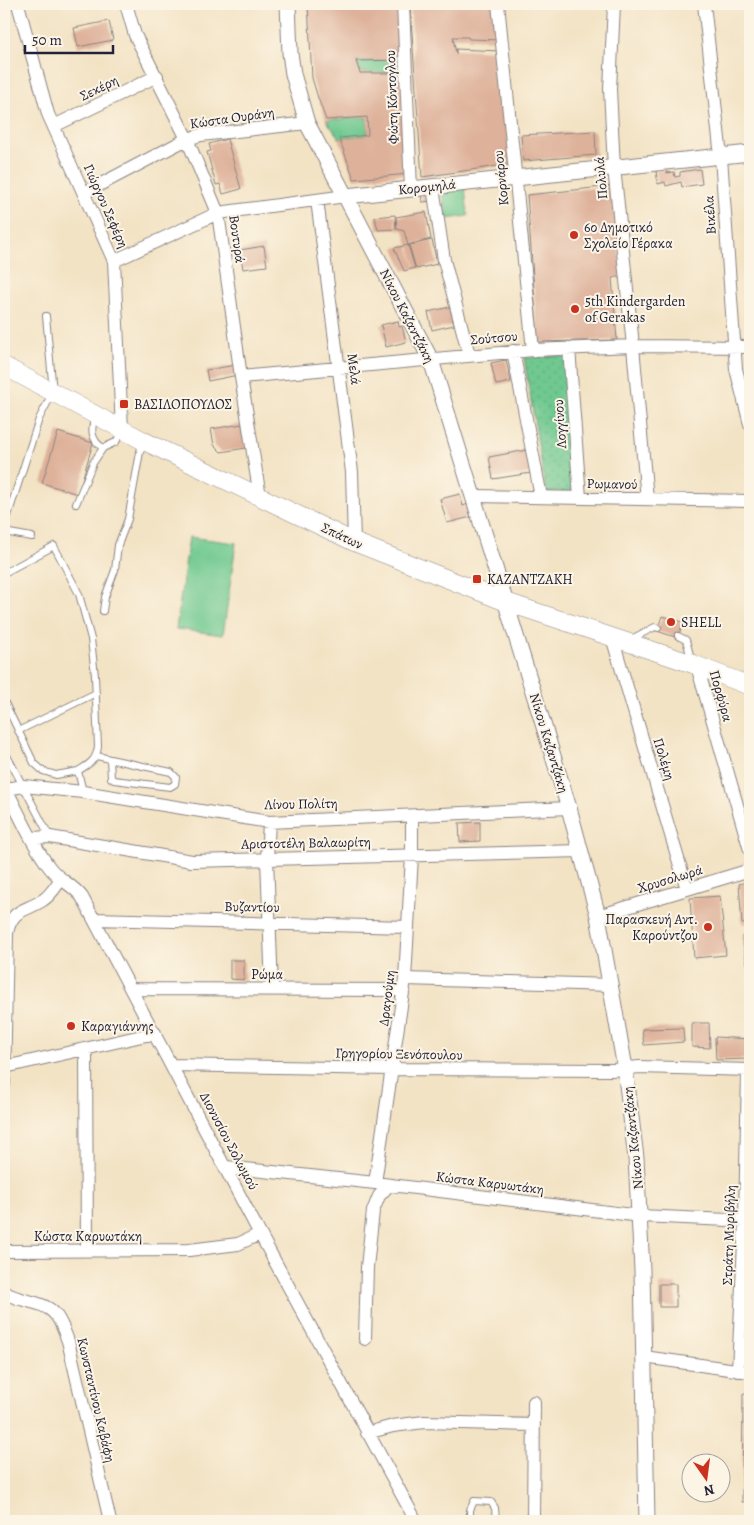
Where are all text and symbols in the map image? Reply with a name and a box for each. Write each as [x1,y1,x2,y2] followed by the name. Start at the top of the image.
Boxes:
[25,22,112,54] scale bar
[32,30,62,50] text: 50 m
[381,50,403,144] street label: Φώτη Κόντογλου
[77,71,121,105] street label: Σεκέρη
[188,103,276,133] street label: Κώστα Ουράνη
[489,149,513,207] street label: Κορνάρου
[590,155,612,200] street label: Πολυλά
[79,161,133,251] street label: Γιώργου Σεφέρη
[397,174,457,199] street label: Κορομηλά
[699,194,721,235] street label: Βικέλα
[224,214,250,265] street label: Βουτυρά
[584,218,673,253] place label: 6ο Δημοτικό Σχολείο Γέρακα
[568,229,580,241] marker: 6ο Δημοτικό Σχολείο Γέρακα
[375,265,439,367] street label: Νίκου Καζαντζάκη
[585,292,686,327] place label: 5th Kindergarden of Gerakas
[569,303,581,315] marker: 5th Kindergarden of Gerakas
[470,326,518,350] street label: Σούτσου
[343,352,365,386] street label: Μελά
[134,395,232,414] place label: ΒΑΣΙΛΟΠΟΥΛΟΣ
[118,398,130,410] marker: ΒΑΣΙΛΟΠΟΥΛΟΣ
[549,399,571,450] street label: Λογγίνου
[586,474,638,494] street label: Ρωμανού
[318,518,366,554] street label: Σπάτων
[487,570,573,589] place label: ΚΑΖΑΝΤΖΑΚΗ
[471,573,483,585] marker: ΚΑΖΑΝΤΖΑΚΗ
[681,613,722,632] place label: SHELL
[665,616,677,628] marker: SHELL
[705,668,738,724] street label: Πορφύρα
[525,691,573,795] street label: Νίκου Καζαντζάκη
[649,735,679,783] street label: Πολέμη
[263,794,338,814] street label: Λίνου Πολίτη
[240,832,371,854] street label: Αριστοτέλη Βαλαωρίτη
[635,860,705,898] street label: Χρυσολωρά
[224,897,280,917] street label: Βυζαντίου
[605,910,698,945] place label: Παρασκευή Αντ. Καρούντζου
[702,921,714,933] marker: Παρασκευή Αντ. Καρούντζου
[251,965,283,984] street label: Ρώμα
[374,969,400,1027] street label: Δραγούμη
[81,1017,154,1036] place label: Καραγιάννης
[65,1020,77,1032] marker: Καραγιάννης
[335,1043,463,1065] street label: Γρηγορίου Ξενόπουλου
[618,1085,648,1191] street label: Νίκου Καζαντζάκη
[195,1089,263,1193] street label: Διονυσίου Σολωμού
[435,1167,545,1199] street label: Κώστα Καρυωτάκη
[718,1184,740,1286] street label: Στράτη Μυριβήλη
[34,1227,142,1246] street label: Κώστα Καρυωτάκη
[72,1336,120,1464] street label: Κωνσταντίνου Καβάφη
[682,1452,732,1502] north arrow
[702,1480,716,1501] text: N

